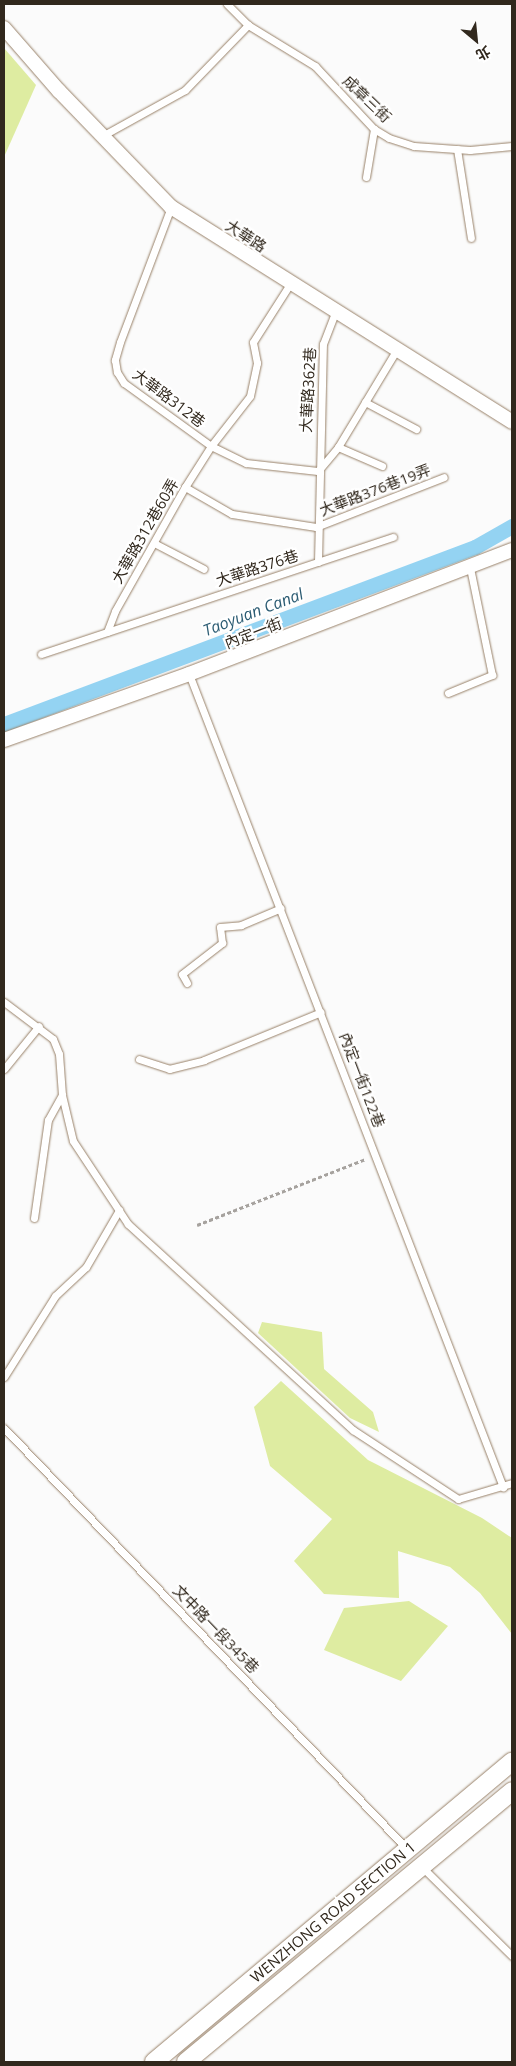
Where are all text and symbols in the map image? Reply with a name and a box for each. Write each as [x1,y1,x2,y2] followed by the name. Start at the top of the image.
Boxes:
[451,15,501,65] north arrow
[473,42,494,65] text: 北
[339,72,395,126] street label: 成章三街
[222,216,270,256] street label: 大華路
[297,347,319,433] street label: 大華路362巷
[129,365,209,431] street label: 大華路312巷
[317,460,433,520] street label: 大華路376巷19弄
[108,475,182,587] street label: 大華路312巷60弄
[213,546,301,590] street label: 大華路376巷
[200,584,306,640] water label: Taoyuan Canal
[222,614,284,652] street label: 內定一街
[336,1030,388,1130] street label: 內定一街122巷
[169,1581,263,1677] street label: 文中路一段345巷
[247,1838,419,1986] street label: WENZHONG ROAD SECTION 1

